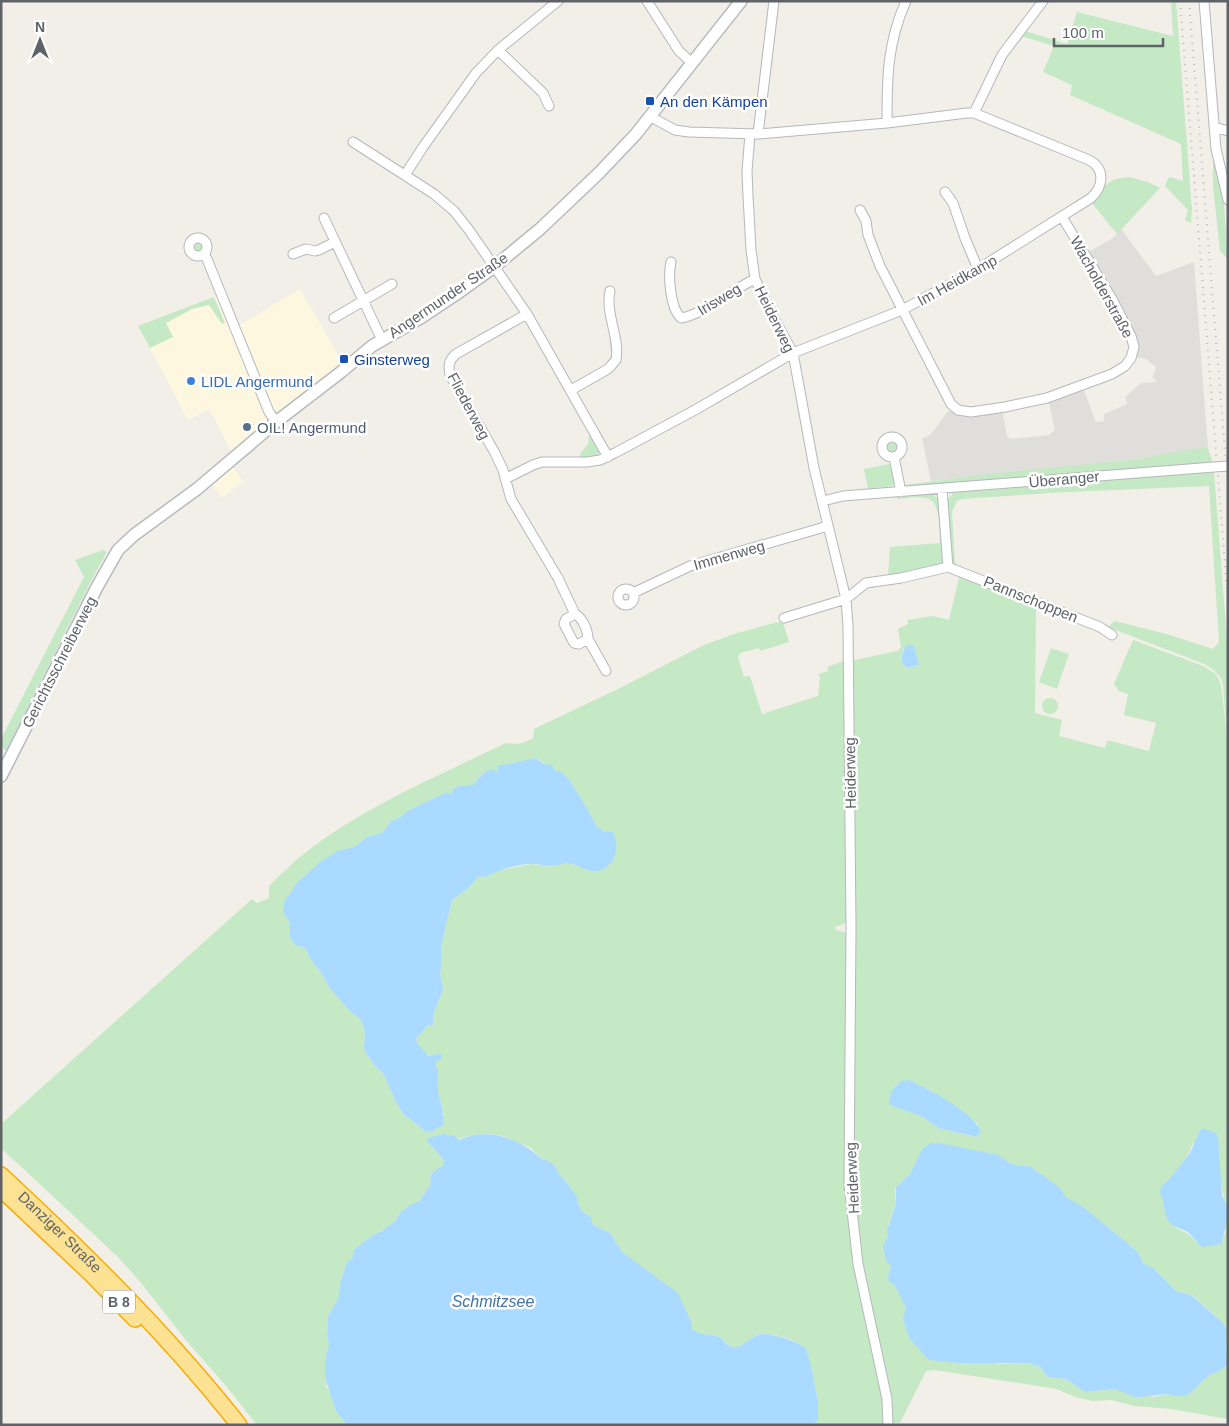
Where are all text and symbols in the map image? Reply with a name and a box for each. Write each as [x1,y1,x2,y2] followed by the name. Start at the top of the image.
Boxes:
[15,15,65,65] north arrow
[1054,15,1163,47] scale bar
[35,19,45,35] text: N
[1062,24,1104,41] text: 100 m
[660,93,768,110] place label: An den Kämpen
[644,95,656,107] marker: An den Kämpen
[1067,233,1137,341] street label: Wacholderstraße
[385,249,511,341] street label: Angermunder Straße
[914,251,1000,309] street label: Im Heidkamp
[694,279,744,319] street label: Irisweg
[752,283,798,355] street label: Heiderweg
[354,351,430,368] place label: Ginsterweg
[338,353,350,365] marker: Ginsterweg
[444,370,494,442] street label: Fliederweg
[201,373,313,390] place label: LIDL Angermund
[185,375,197,387] marker: LIDL Angermund
[257,419,366,436] place label: OIL! Angermund
[241,421,253,433] marker: OIL! Angermund
[1028,467,1100,491] street label: Überanger
[691,537,767,573] street label: Immenweg
[981,572,1081,626] street label: Pannschoppen
[18,594,100,730] street label: Gerichtsschreiberweg
[841,737,859,809] street label: Heiderweg
[842,1142,862,1214] street label: Heiderweg
[15,1188,106,1276] street label: Danziger Straße
[103,1290,135,1314] road number: B 8
[452,1293,534,1310] water label: Schmitzsee

